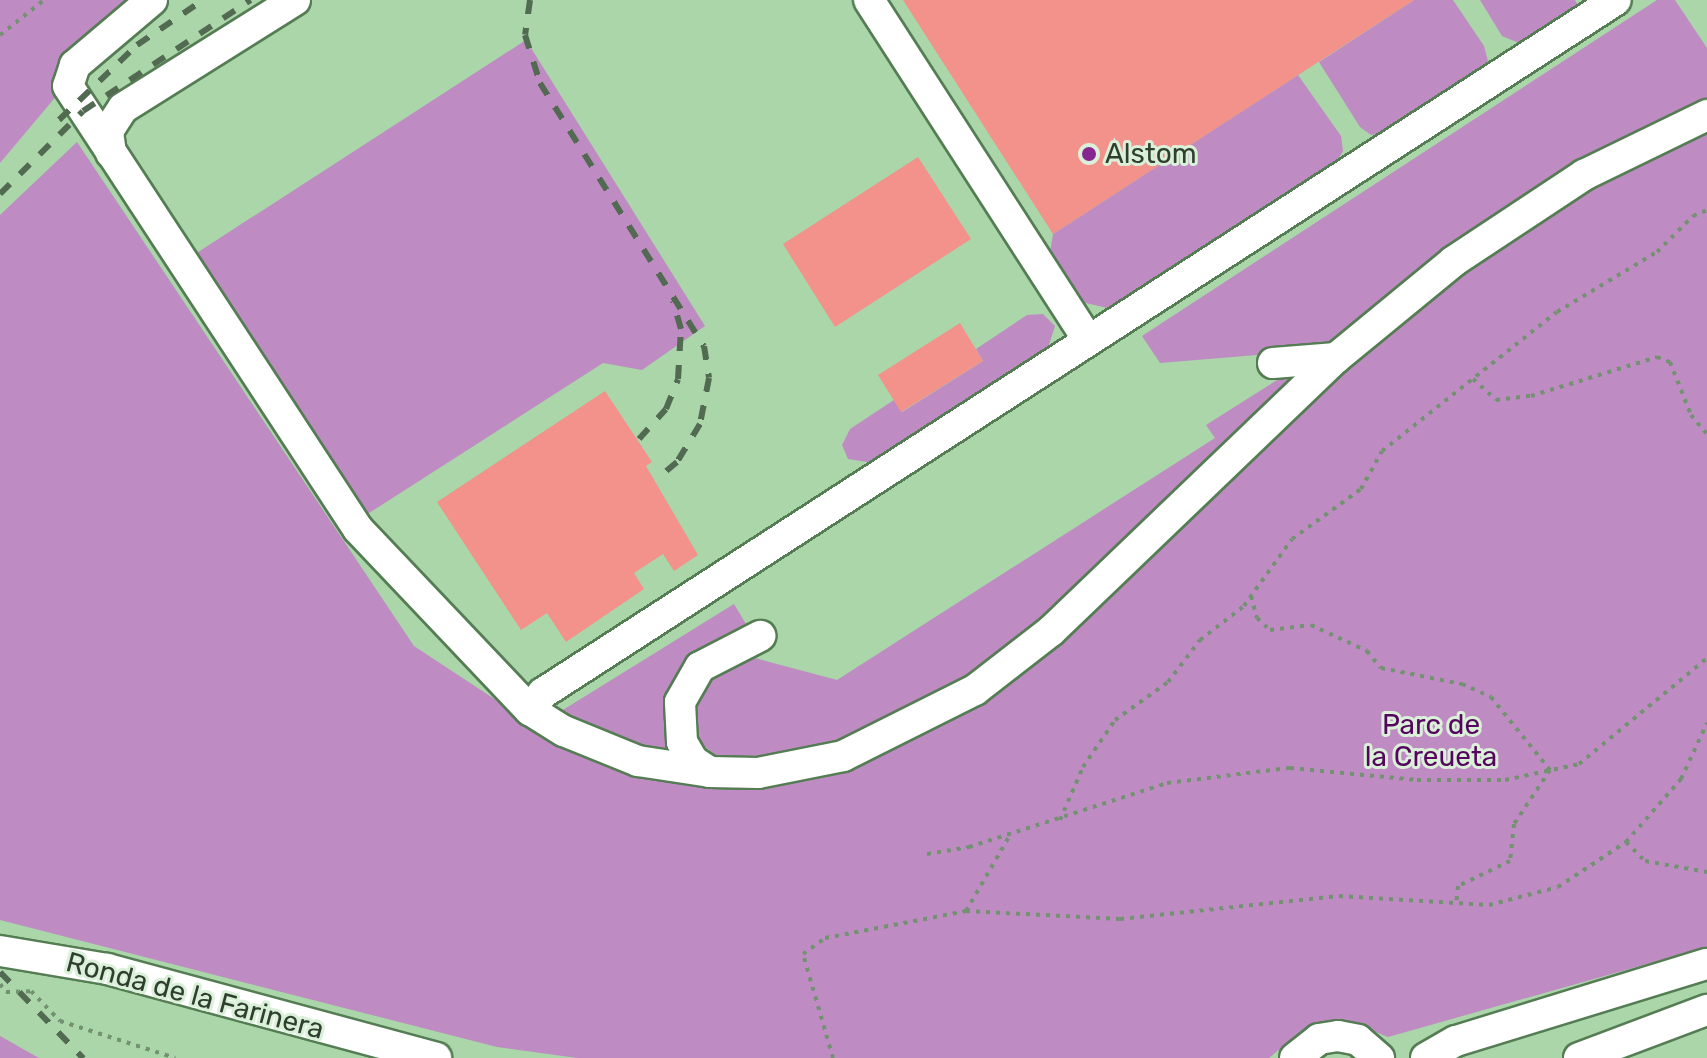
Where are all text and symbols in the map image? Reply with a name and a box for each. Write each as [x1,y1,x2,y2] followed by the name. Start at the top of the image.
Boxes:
[1105,137,1197,171] place label: Alstom
[1080,145,1098,163] marker: Alstom
[1365,708,1497,774] park label: Parc de la Creueta
[62,945,328,1047] street label: Ronda de la Farinera

